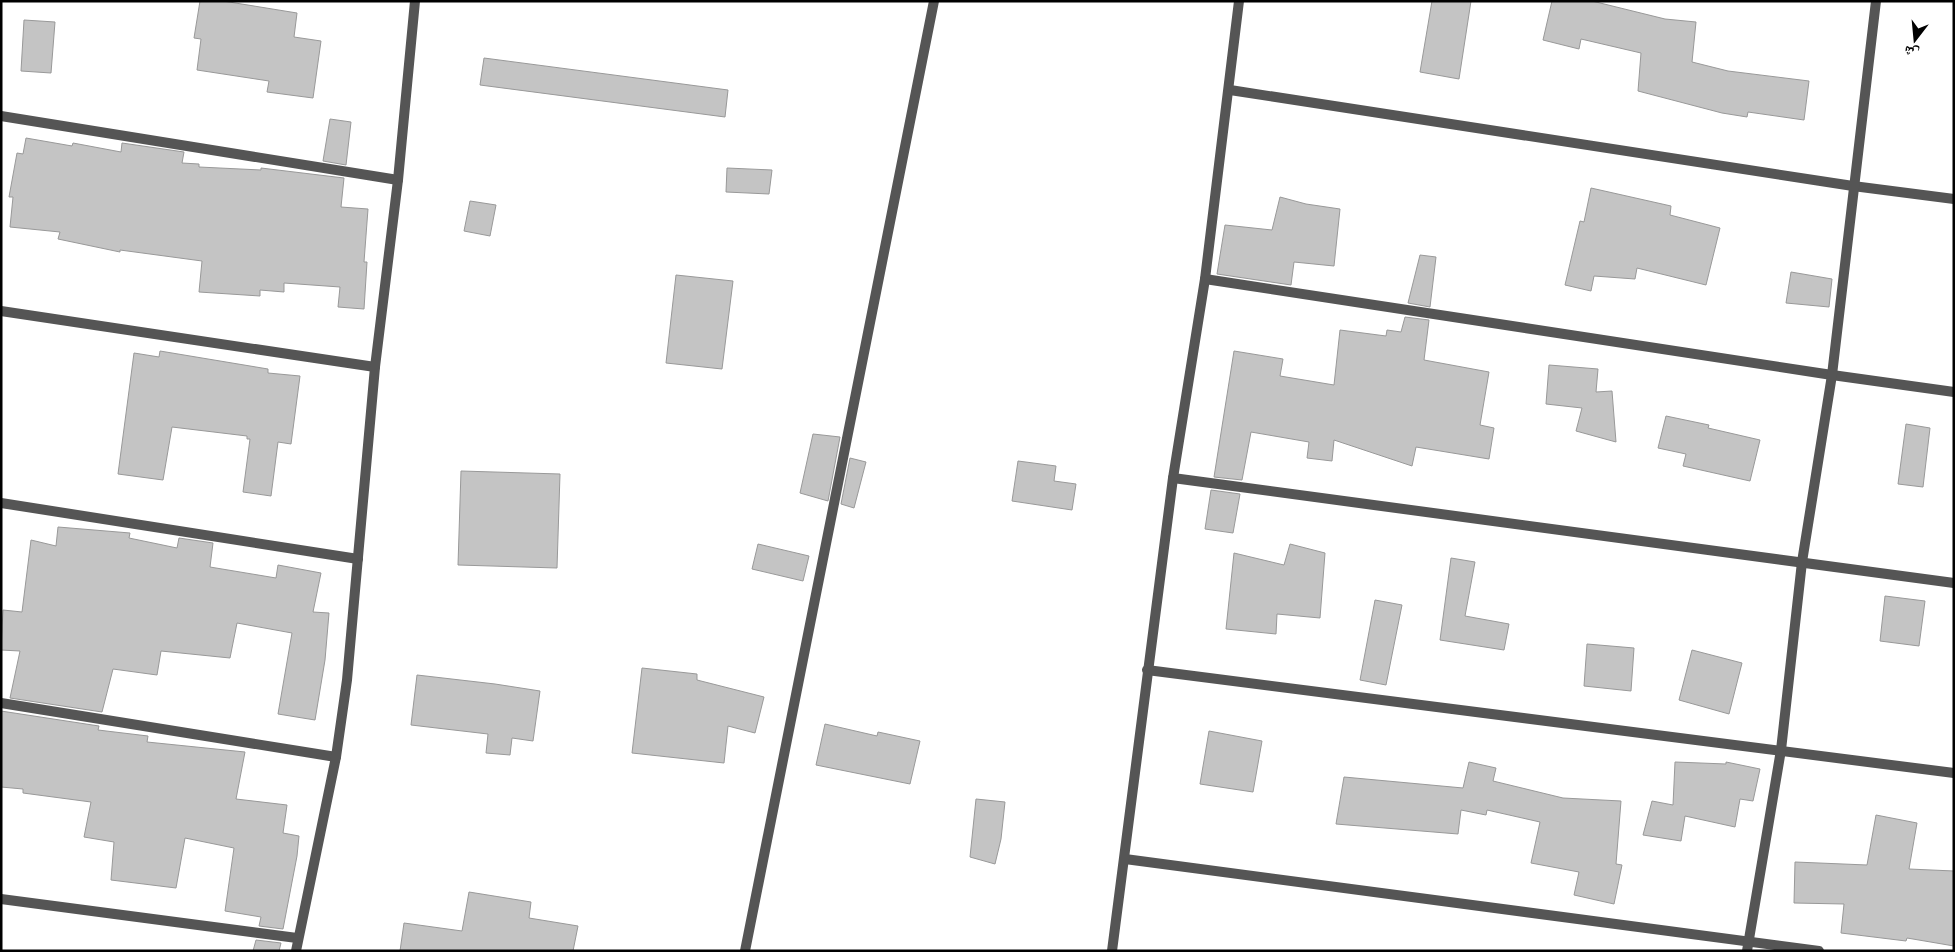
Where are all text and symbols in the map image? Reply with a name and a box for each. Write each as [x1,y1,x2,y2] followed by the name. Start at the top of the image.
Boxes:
[1890,15,1940,65] north arrow
[1902,42,1921,63] text: ش

